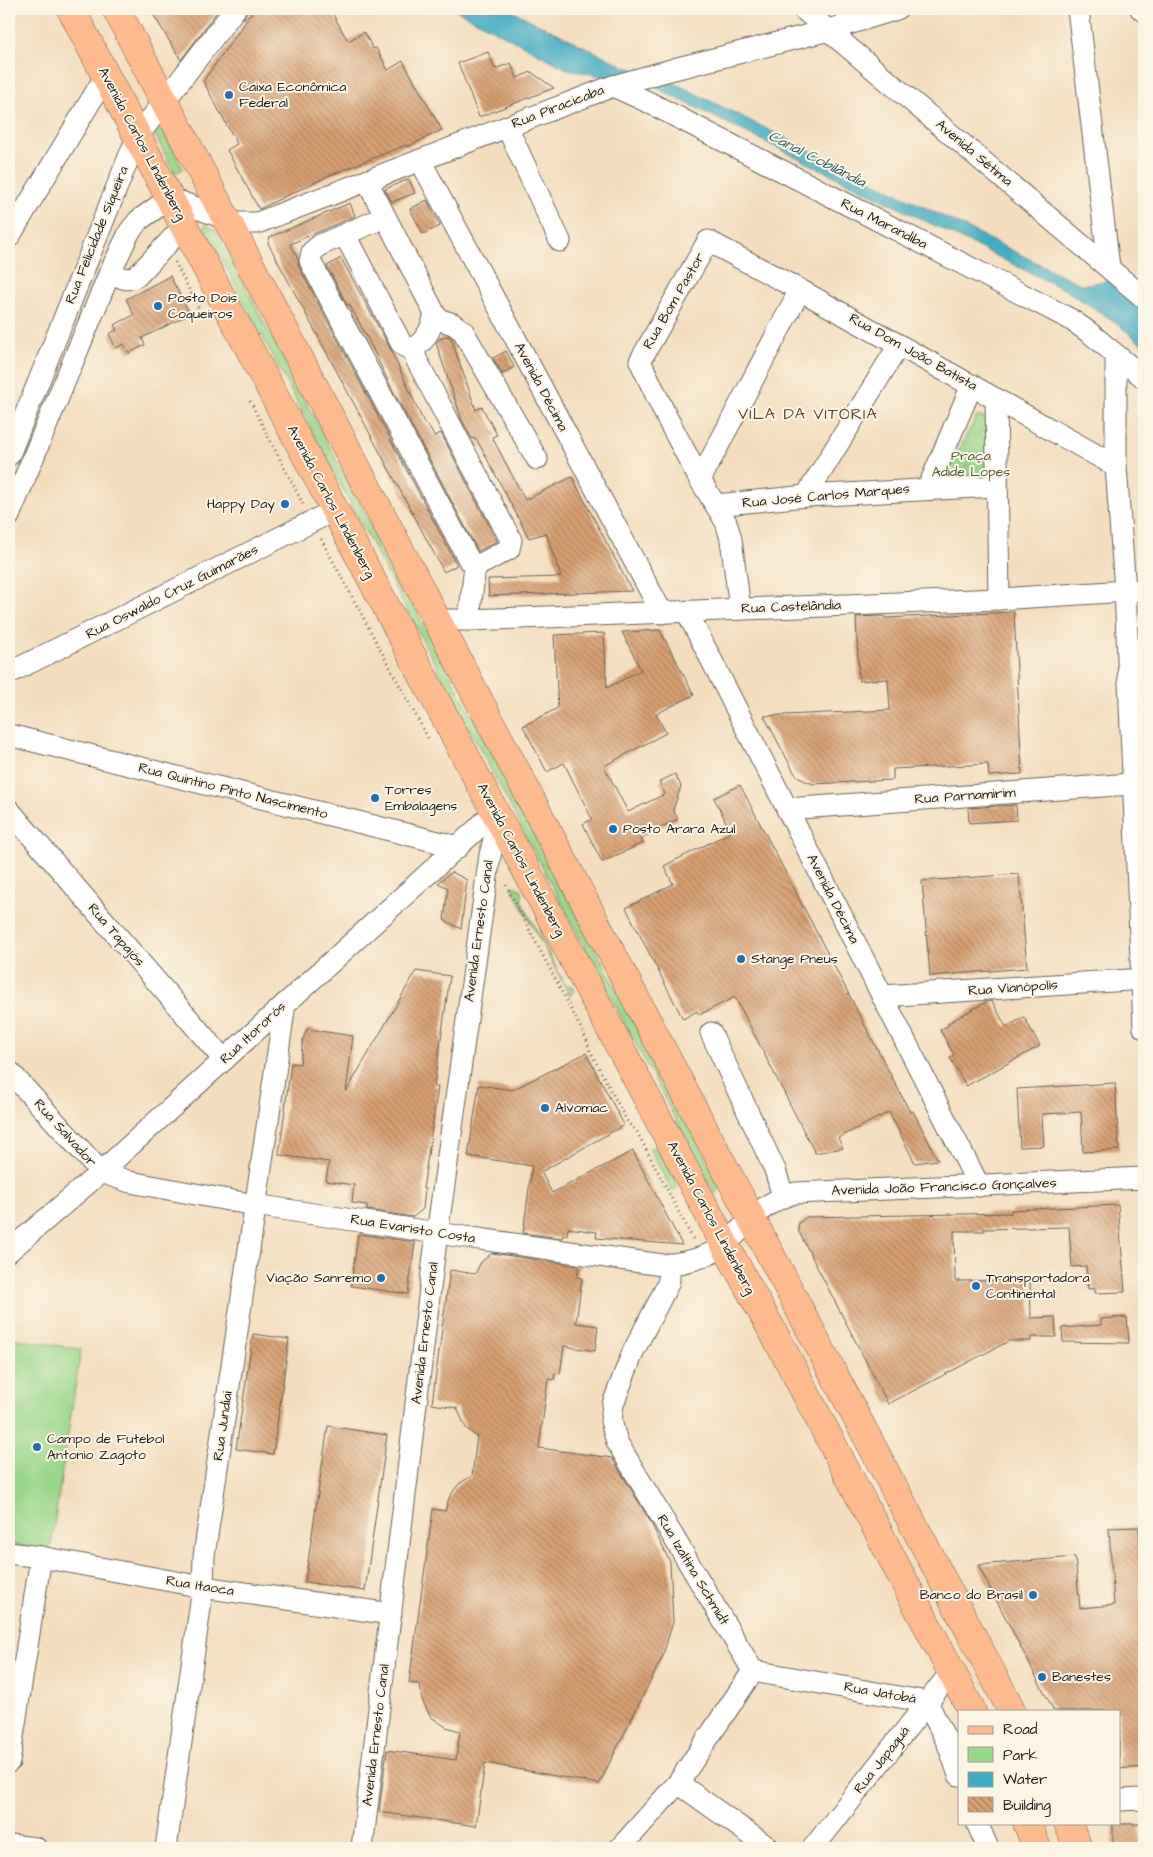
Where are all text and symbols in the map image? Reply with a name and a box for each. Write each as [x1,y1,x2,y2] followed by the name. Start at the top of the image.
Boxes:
[93,64,191,224] street label: Avenida Carlos Lindenberg
[239,77,346,113] place label: Caixa Econômica Federal
[509,80,607,134] street label: Rua Piracicaba
[223,89,235,101] marker: Caixa Econômica Federal
[931,115,1017,191] street label: Avenida Sétima
[765,125,870,193] water label: Canal Cobilândia
[60,163,134,307] street label: Rua Felicidade Siqueira
[837,194,931,254] street label: Rua Marandiba
[638,249,710,353] street label: Rua Bom Pastor
[168,288,237,324] place label: Posto Dois Coqueiros
[152,300,164,312] marker: Posto Dois Coqueiros
[845,308,981,396] street label: Rua Dom João Batista
[509,339,573,435] street label: Avenida Décima
[738,403,878,425] district label: VILA DA VITÓRIA
[282,422,380,582] street label: Avenida Carlos Lindenberg
[932,446,1010,482] park label: Praça Adide Lopes
[741,479,911,513] street label: Rua José Carlos Marques
[207,494,275,514] place label: Happy Day
[279,498,291,510] marker: Happy Day
[82,540,262,644] street label: Rua Oswaldo Cruz Guimarães
[741,595,841,619] street label: Rua Castelândia
[136,758,330,824] street label: Rua Quintino Pinto Nascimento
[385,780,457,816] place label: Torres Embalagens
[472,780,570,940] street label: Avenida Carlos Lindenberg
[914,782,1016,810] street label: Rua Parnamirim
[369,792,381,804] marker: Torres Embalagens
[623,819,735,839] place label: Posto Arara Azul
[607,823,619,835] marker: Posto Arara Azul
[802,851,864,947] street label: Avenida Décima
[459,859,499,1003] street label: Avenida Ernesto Canal
[83,899,149,971] street label: Rua Tapajós
[751,949,838,969] place label: Stange Pneus
[735,953,747,965] marker: Stange Pneus
[968,975,1058,1001] street label: Rua Vianópolis
[216,997,290,1069] street label: Rua Itororós
[29,1095,101,1172] street label: Rua Salvador
[555,1098,608,1118] place label: Alvomac
[539,1102,551,1114] marker: Alvomac
[662,1138,760,1298] street label: Avenida Carlos Lindenberg
[831,1173,1057,1201] street label: Avenida João Francisco Gonçalves
[349,1209,477,1249] street label: Rua Evaristo Costa
[406,1261,444,1405] street label: Avenida Ernesto Canal
[266,1268,371,1288] place label: Viação Sanremo
[986,1268,1090,1304] place label: Transportadora Continental
[375,1272,387,1284] marker: Viação Sanremo
[970,1280,982,1292] marker: Transportadora Continental
[208,1390,238,1462] street label: Rua Jundiai
[47,1429,165,1465] place label: Campo de Futebol Antonio Zagoto
[31,1441,43,1453] marker: Campo de Futebol Antonio Zagoto
[652,1511,734,1630] street label: Rua Izaltina Schmidt
[165,1571,235,1601] street label: Rua Itaoca
[920,1585,1023,1605] place label: Banco do Brasil
[1027,1589,1039,1601] marker: Banco do Brasil
[357,1663,395,1807] street label: Avenida Ernesto Canal
[1052,1667,1111,1687] place label: Banestes
[1036,1671,1048,1683] marker: Banestes
[842,1677,918,1709] street label: Rua Jatobá
[958,1710,1120,1824] legend
[1003,1719,1038,1740] text: Road
[849,1722,915,1798] street label: Rua Japaguá
[1003,1745,1038,1766] text: Park
[1003,1769,1047,1790] text: Water
[1003,1795,1051,1817] text: Building

